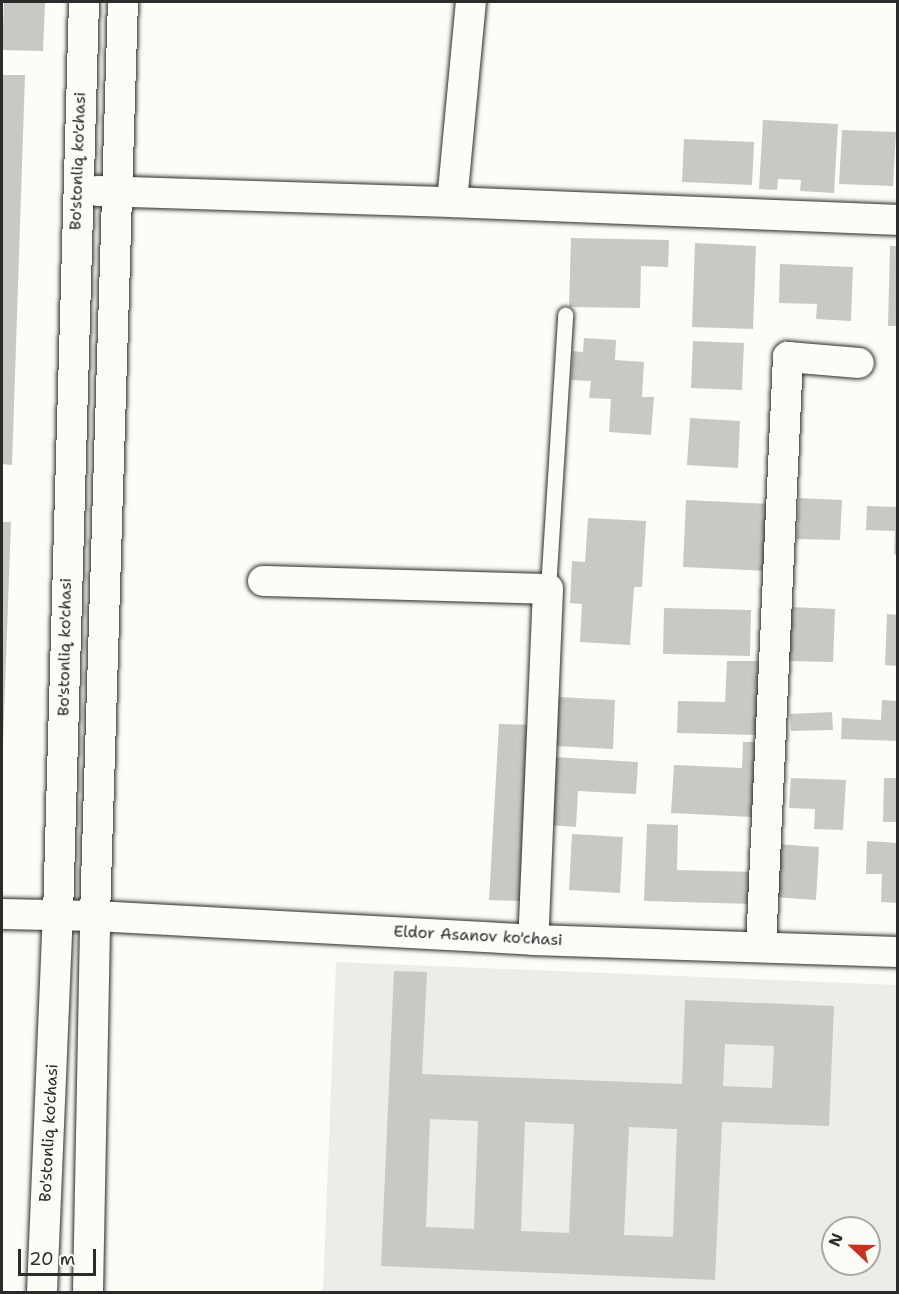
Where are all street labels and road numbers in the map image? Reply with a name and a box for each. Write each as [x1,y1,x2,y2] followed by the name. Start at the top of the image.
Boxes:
[66,92,90,230] street label: Bo'stonliq ko'chasi
[54,578,76,716] street label: Bo'stonliq ko'chasi
[393,922,563,950] street label: Eldor Asanov ko'chasi
[36,1063,62,1203] street label: Bo'stonliq ko'chasi

